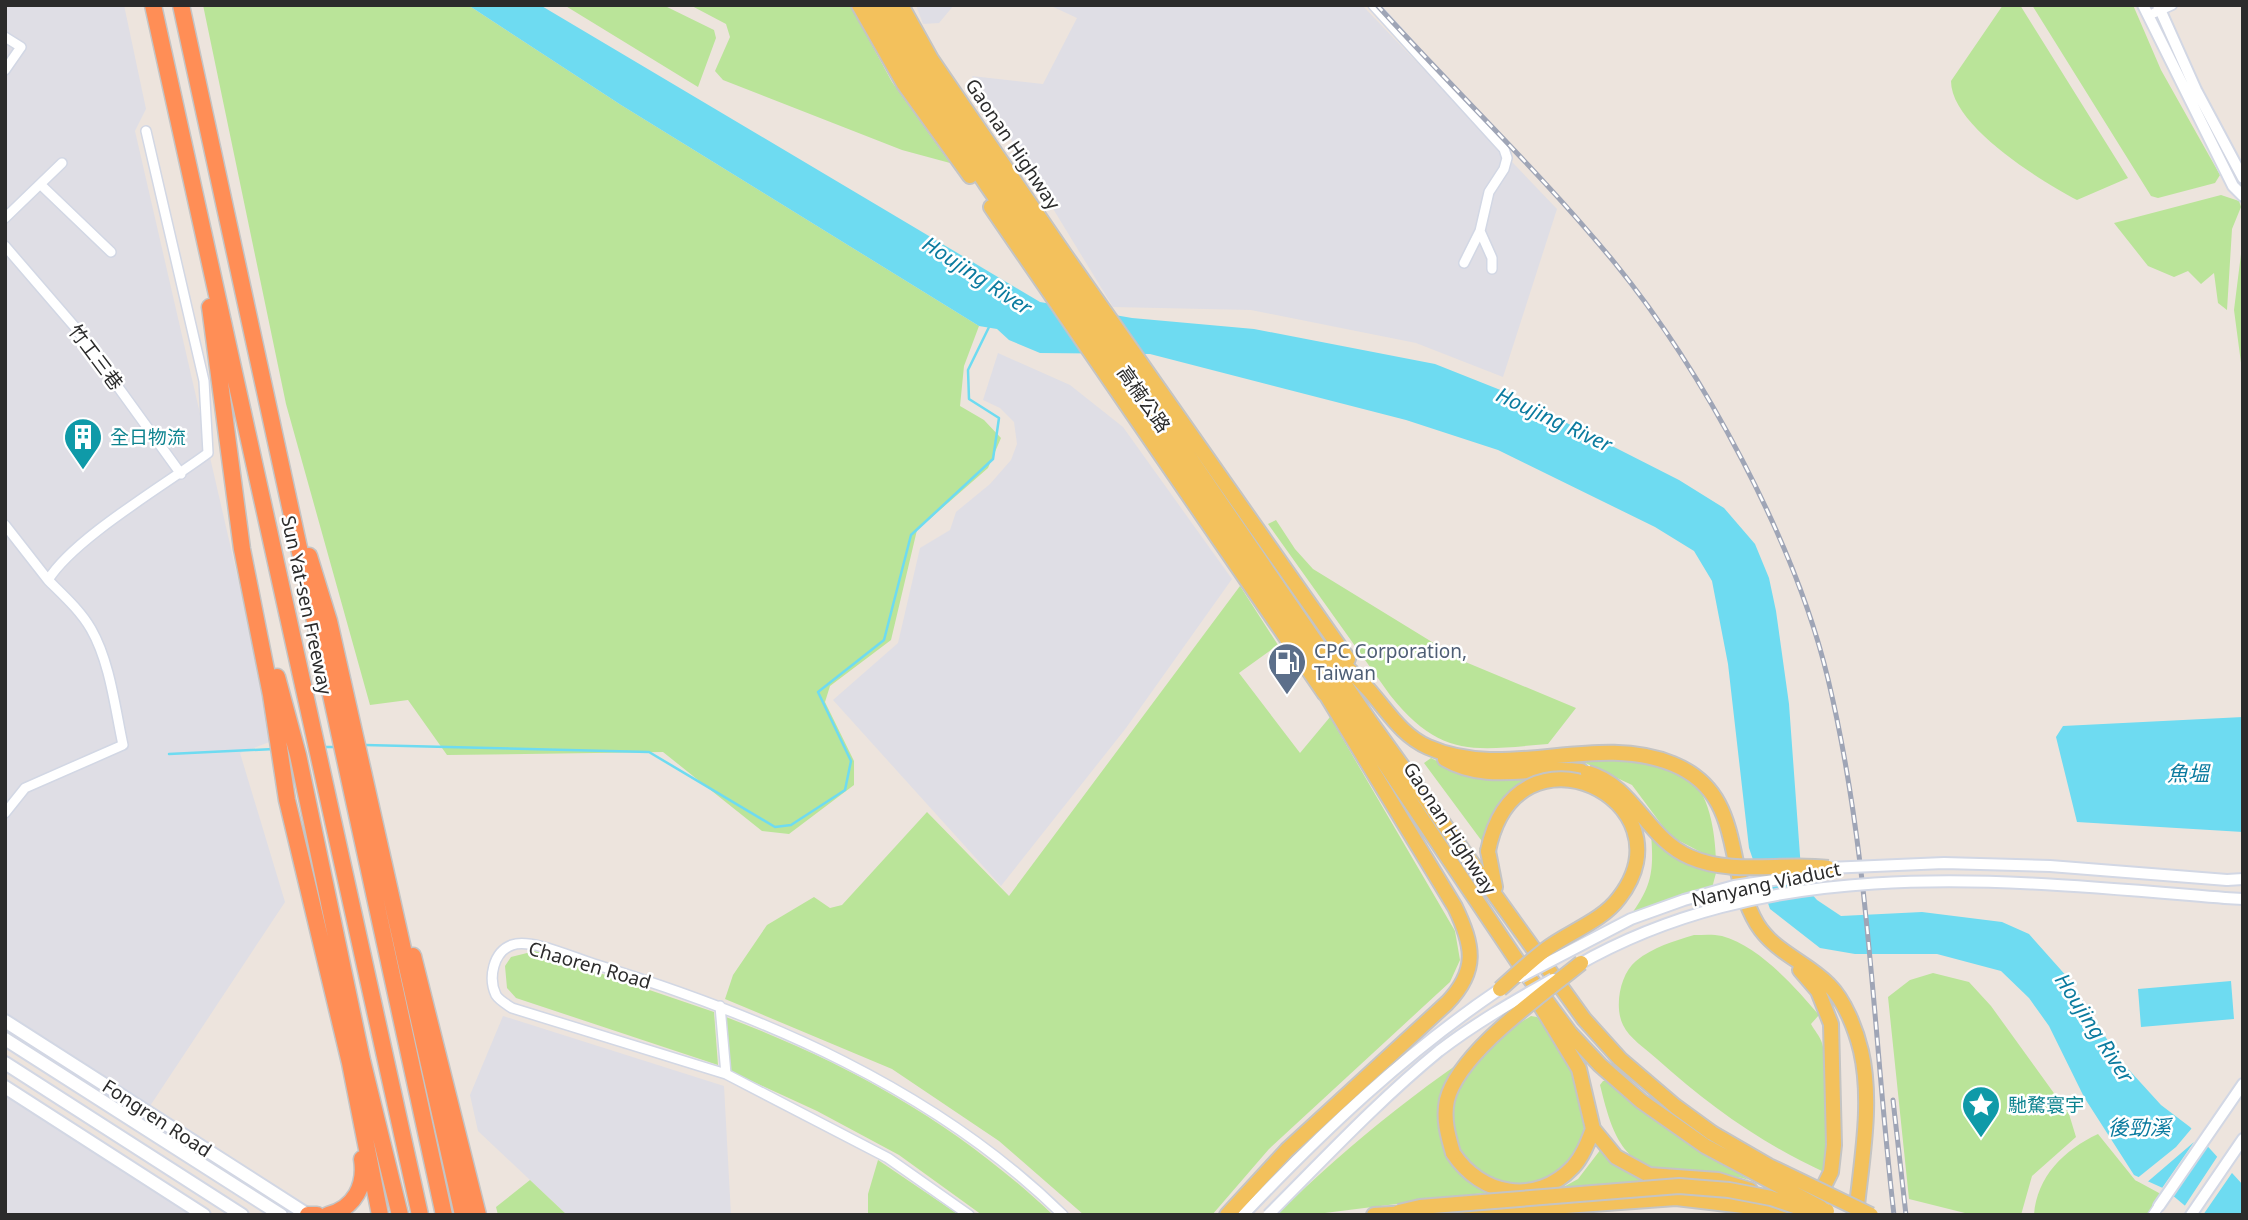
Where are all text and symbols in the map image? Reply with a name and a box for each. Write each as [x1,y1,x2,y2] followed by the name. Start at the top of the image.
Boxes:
[960,73,1067,215] street label: Gaonan Highway
[918,229,1039,322] water label: Houjing River
[63,319,129,395] street label: 竹工三巷
[1112,360,1176,438] street label: 高楠公路
[1492,380,1618,459] water label: Houjing River
[62,416,104,471] building icon: 全日物流
[110,424,186,450] place label: 全日物流
[275,513,339,697] street label: Sun Yat-sen Freeway
[1314,638,1467,686] place label: CPC Corporation, Taiwan
[1266,641,1308,696] fuel station icon: CPC Corporation, Taiwan
[1397,757,1503,899] street label: Gaonan Highway
[2167,759,2211,787] water label: 魚塭
[1689,855,1843,913] street label: Nanyang Viaduct
[526,935,654,995] street label: Chaoren Road
[2049,967,2142,1089] water label: Houjing River
[97,1073,217,1163] street label: Fongren Road
[1960,1084,2002,1139] place icon: 馳騖寰宇
[2008,1092,2084,1118] place label: 馳騖寰宇
[2108,1113,2173,1141] water label: 後勁溪

